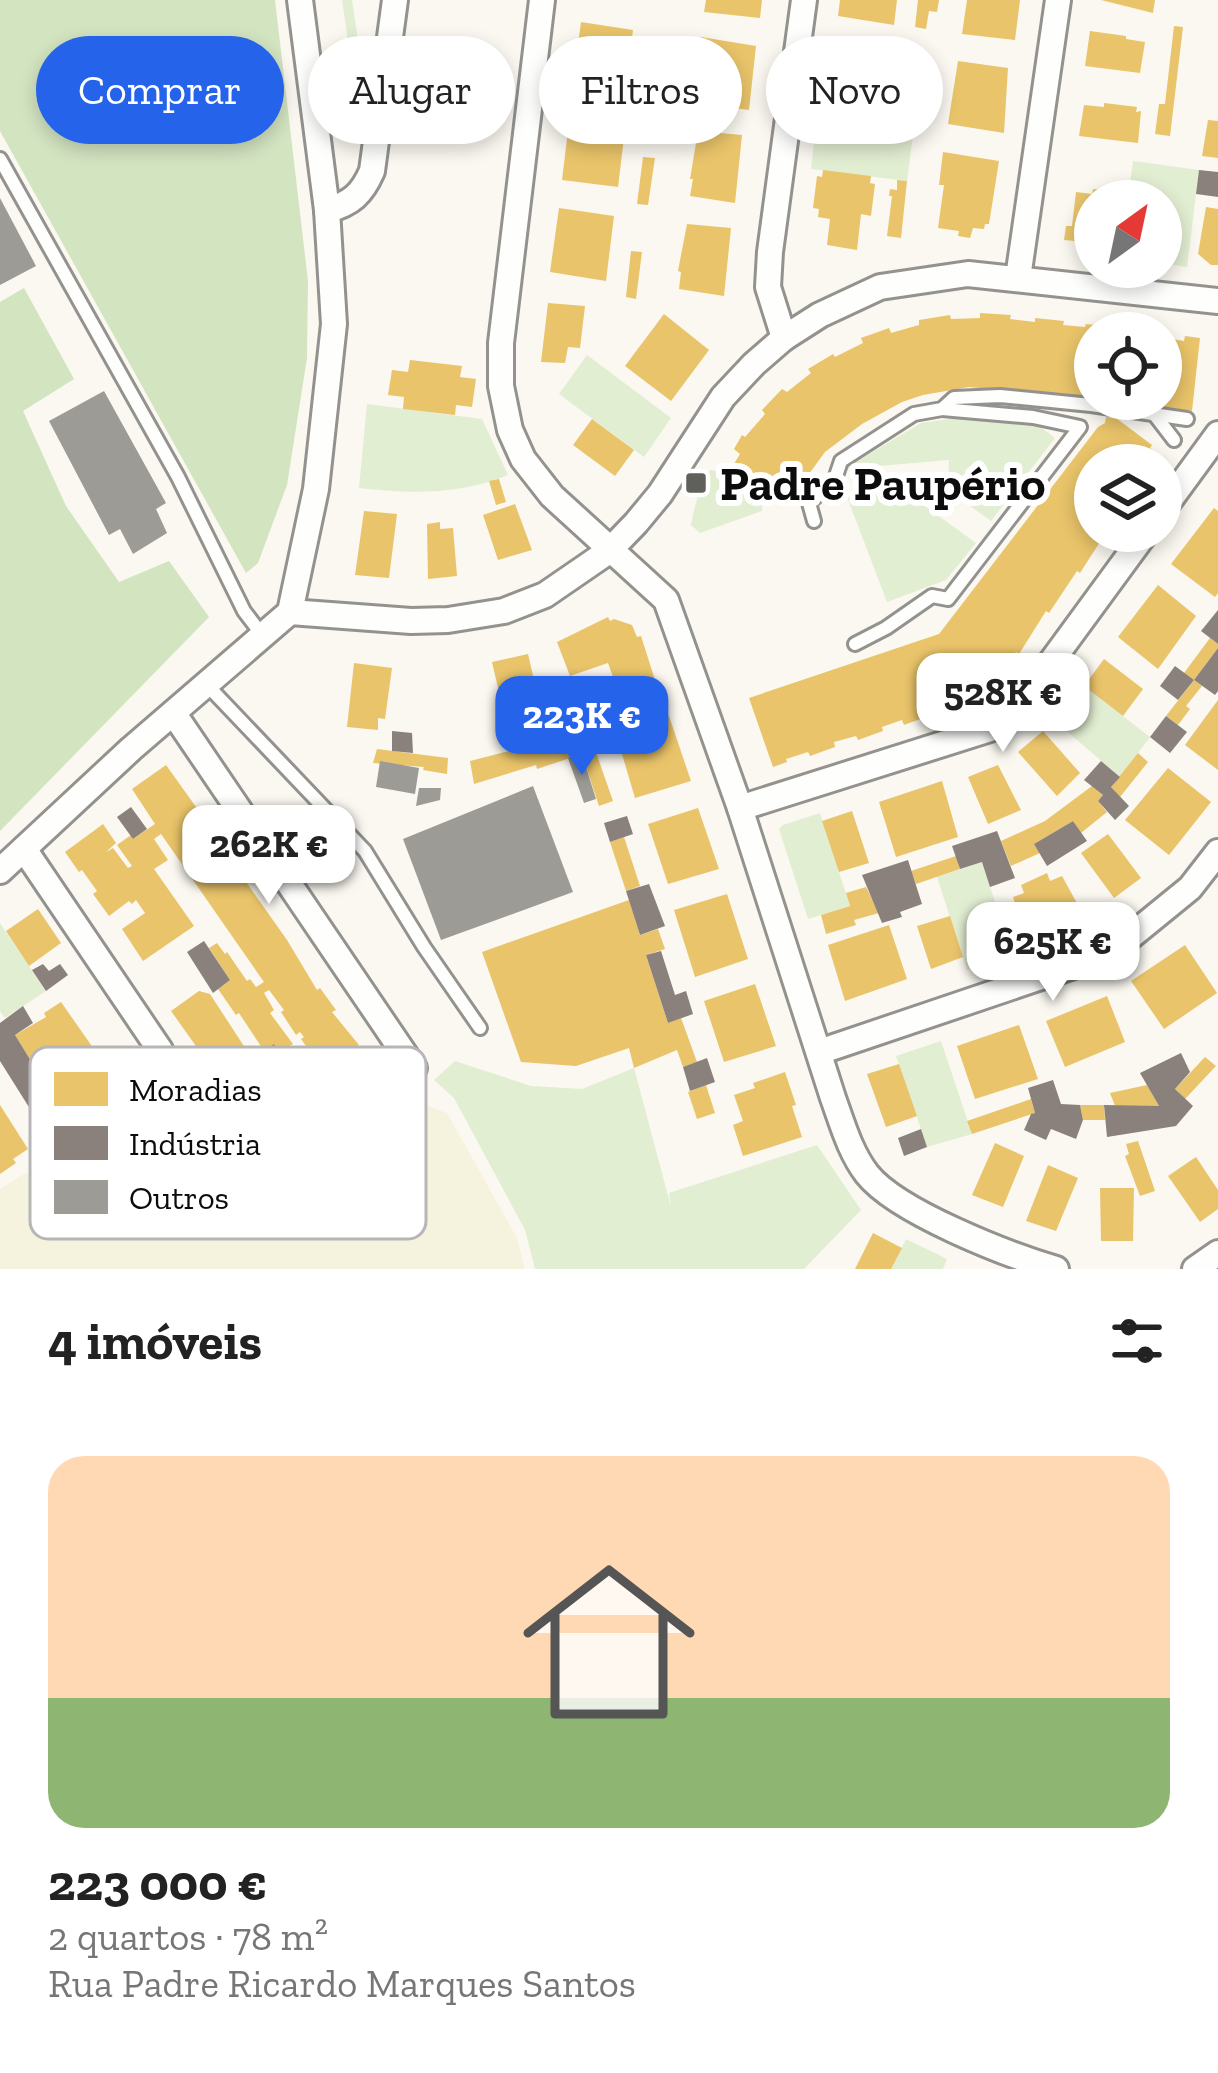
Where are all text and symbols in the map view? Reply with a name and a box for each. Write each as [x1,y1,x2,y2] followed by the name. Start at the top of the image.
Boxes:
[36,36,284,144] chip: Comprar
[308,36,515,144] chip: Alugar
[539,36,742,144] chip: Filtros
[766,36,943,144] chip: Novo
[1074,180,1182,288] north arrow
[1074,180,1182,552] map controls
[1074,312,1182,420] button: locate
[1074,444,1182,552] button: layers
[720,455,1045,512] place label: Padre Paupério
[683,470,709,496] marker: Padre Paupério
[905,653,1101,755] pin: 528K €
[944,668,1063,715] text: 528K €
[484,676,680,778] pin: 223K €
[522,691,642,738] text: 223K €
[171,805,367,907] pin: 262K €
[209,820,329,867] text: 262K €
[955,902,1151,1004] pin: 625K €
[994,917,1112,964] text: 625K €
[30,1047,426,1239] legend
[129,1070,262,1109] text: Moradias
[129,1124,261,1163] text: Indústria
[129,1178,229,1217] text: Outros
[1104,1308,1170,1374] icon: filters
[48,1311,262,1372] text: 4 imóveis
[501,1534,717,1750] icon: home
[48,1852,267,1913] text: 223 000 €
[48,1913,328,1960] text: 2 quartos · 78 m²
[48,1960,636,2007] text: Rua Padre Ricardo Marques Santos

